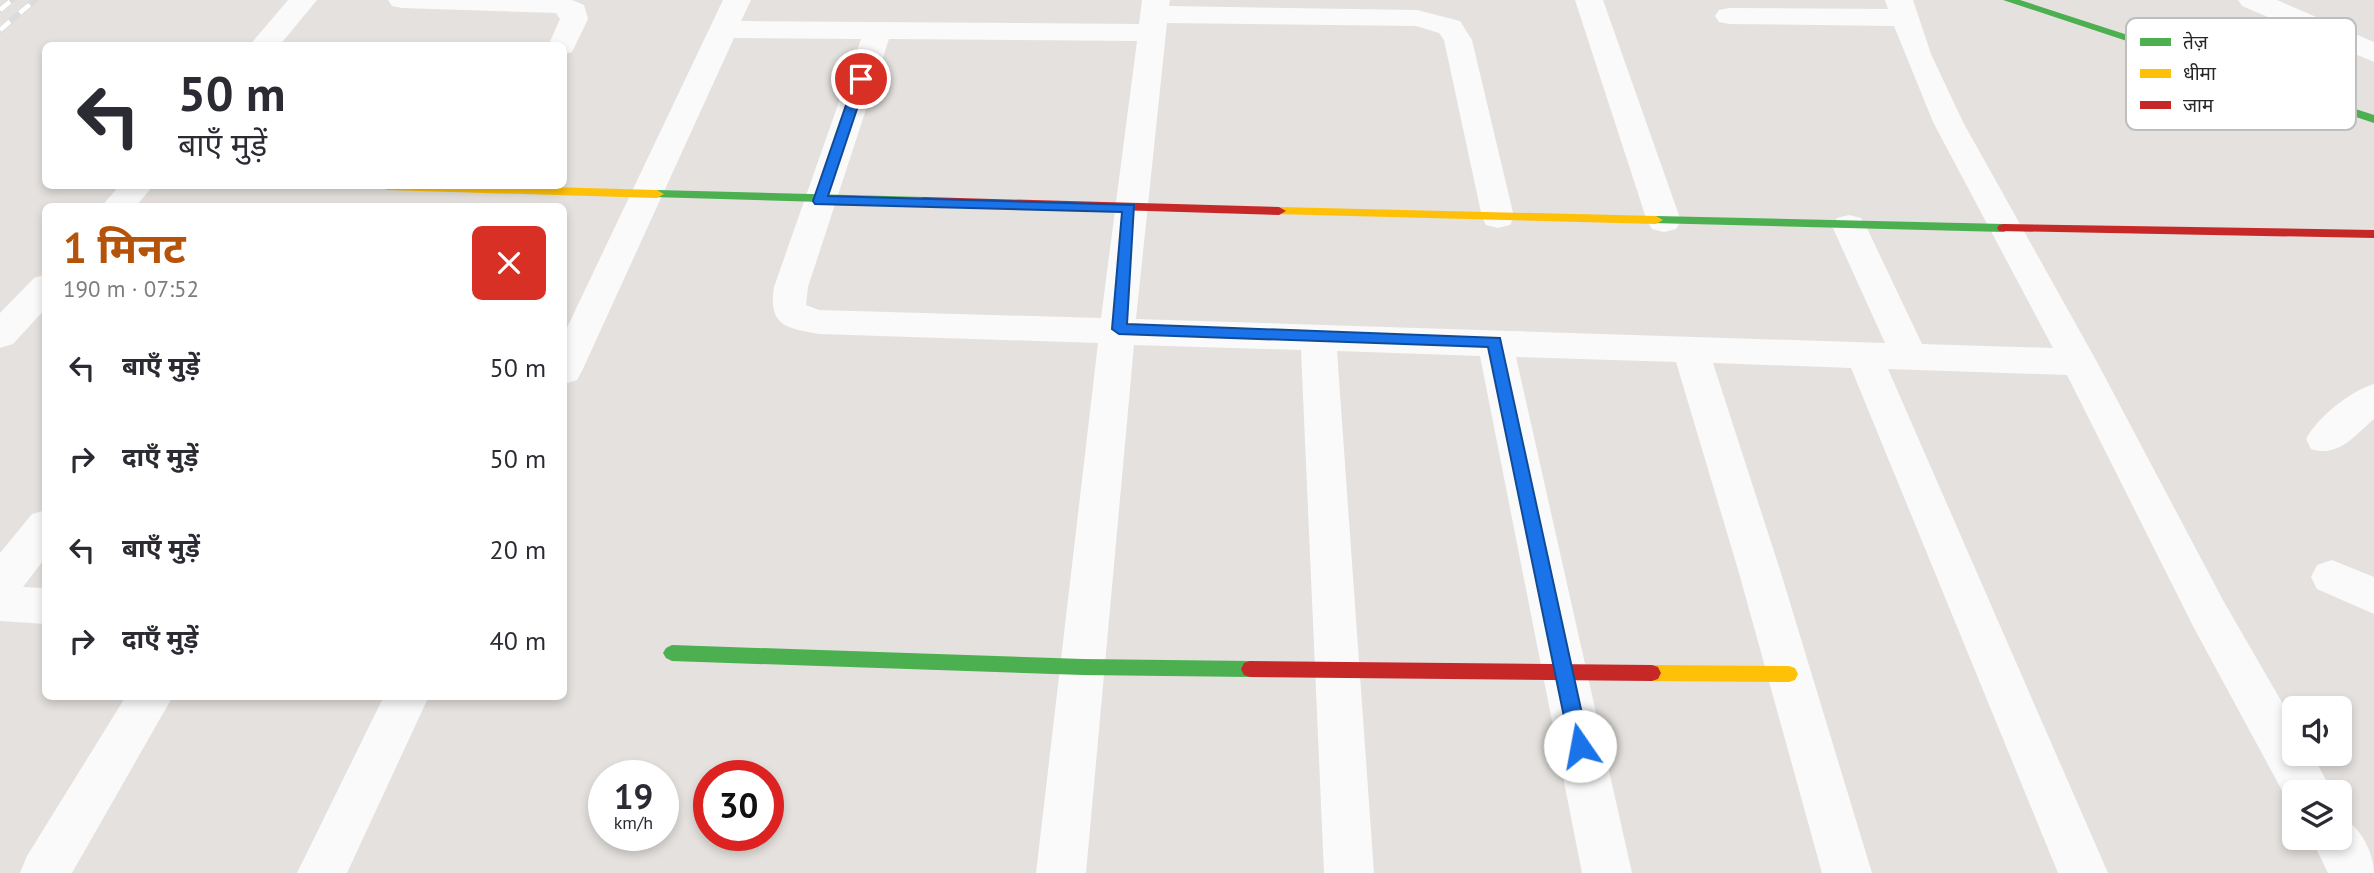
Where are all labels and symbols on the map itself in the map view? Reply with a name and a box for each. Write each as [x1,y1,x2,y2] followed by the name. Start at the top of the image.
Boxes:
[2126,18,2356,130] legend
[2183,30,2209,54] text: तेज़
[831,49,891,109] pin
[2183,61,2217,85] text: धीमा
[2183,93,2214,117] text: जाम
[1543,709,1617,783] position arrow
[693,760,784,851] speed limit sign: 30

